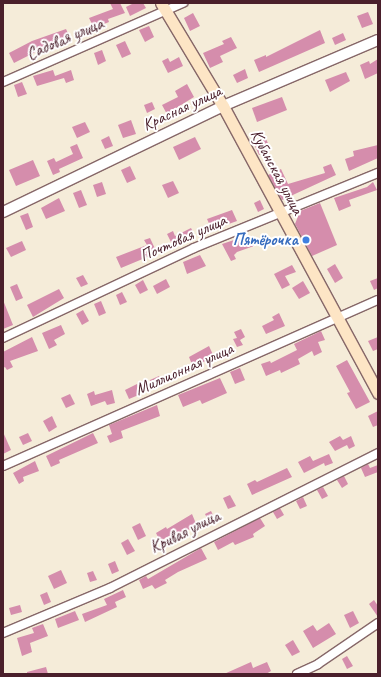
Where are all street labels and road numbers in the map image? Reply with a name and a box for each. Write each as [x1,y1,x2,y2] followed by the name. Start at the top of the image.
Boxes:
[23,14,107,64] street label: Садовая улица
[139,81,225,135] street label: Красная улица
[246,125,308,219] street label: Кубанская улица
[136,210,230,266] street label: Почтовая улица
[131,338,237,400] street label: Миллионная улица
[147,506,223,558] street label: Кривая улица

